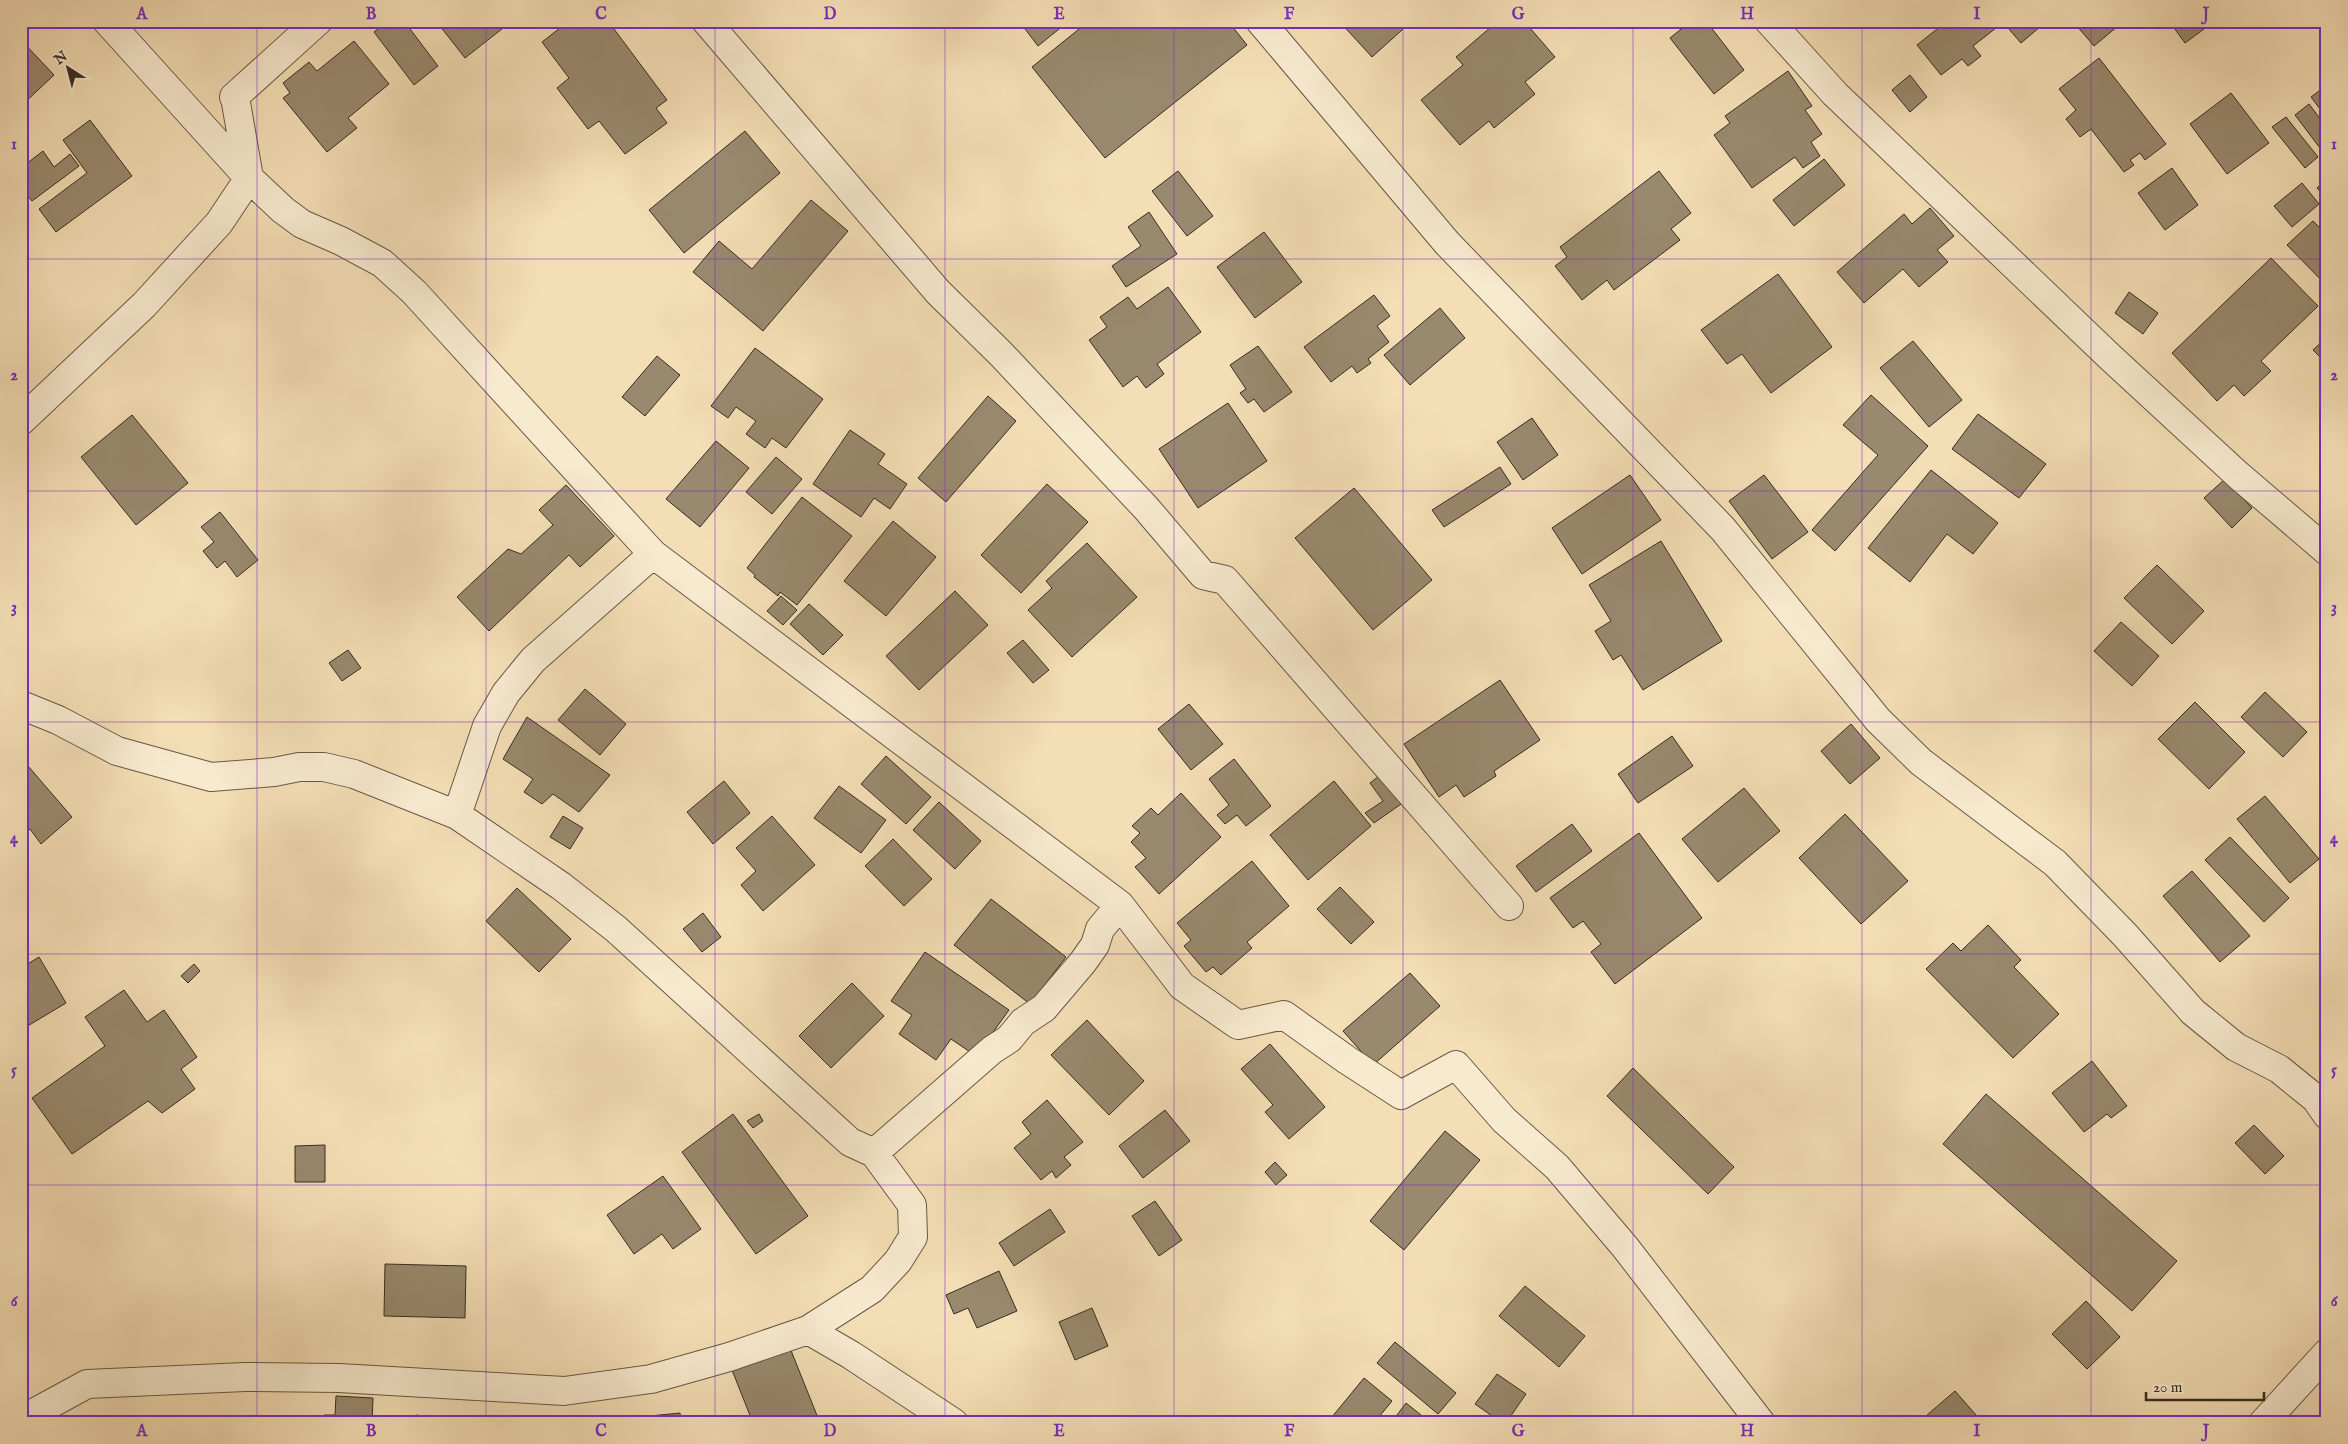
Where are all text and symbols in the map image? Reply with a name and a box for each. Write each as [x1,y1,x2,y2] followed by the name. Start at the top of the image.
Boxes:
[136,5,149,25] text: A
[366,5,377,25] text: B
[595,5,607,25] text: C
[824,5,837,25] text: D
[1053,5,1065,25] text: E
[1284,5,1295,25] text: F
[1512,5,1525,25] text: G
[1740,5,1754,25] text: H
[1974,5,1981,25] text: I
[2201,5,2210,25] text: J
[42,42,92,92] north arrow
[50,47,71,70] text: N
[11,135,17,155] text: 1
[2331,135,2337,155] text: 1
[10,366,18,386] text: 2
[2330,366,2338,386] text: 2
[11,598,17,618] text: 3
[2331,598,2337,618] text: 3
[10,829,19,849] text: 4
[2330,829,2339,849] text: 4
[11,1061,17,1081] text: 5
[2331,1061,2337,1081] text: 5
[11,1292,19,1312] text: 6
[2331,1292,2339,1312] text: 6
[2146,1369,2263,1401] scale bar
[2153,1378,2183,1397] text: 20 m
[136,1422,149,1442] text: A
[366,1422,377,1442] text: B
[595,1422,607,1442] text: C
[824,1422,837,1442] text: D
[1053,1422,1065,1442] text: E
[1284,1422,1295,1442] text: F
[1512,1422,1525,1442] text: G
[1740,1422,1754,1442] text: H
[1974,1422,1981,1442] text: I
[2201,1422,2210,1442] text: J

